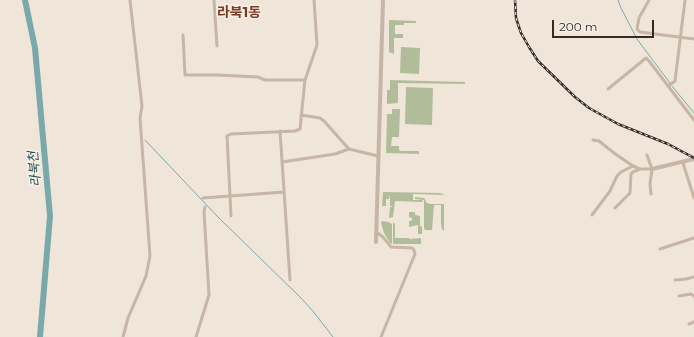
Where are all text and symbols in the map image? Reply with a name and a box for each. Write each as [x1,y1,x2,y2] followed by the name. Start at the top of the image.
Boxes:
[217,5,261,21] district label: 라북1동
[554,12,656,38] scale bar
[559,19,598,34] text: 200 m
[26,150,44,188] water label: 라북천

